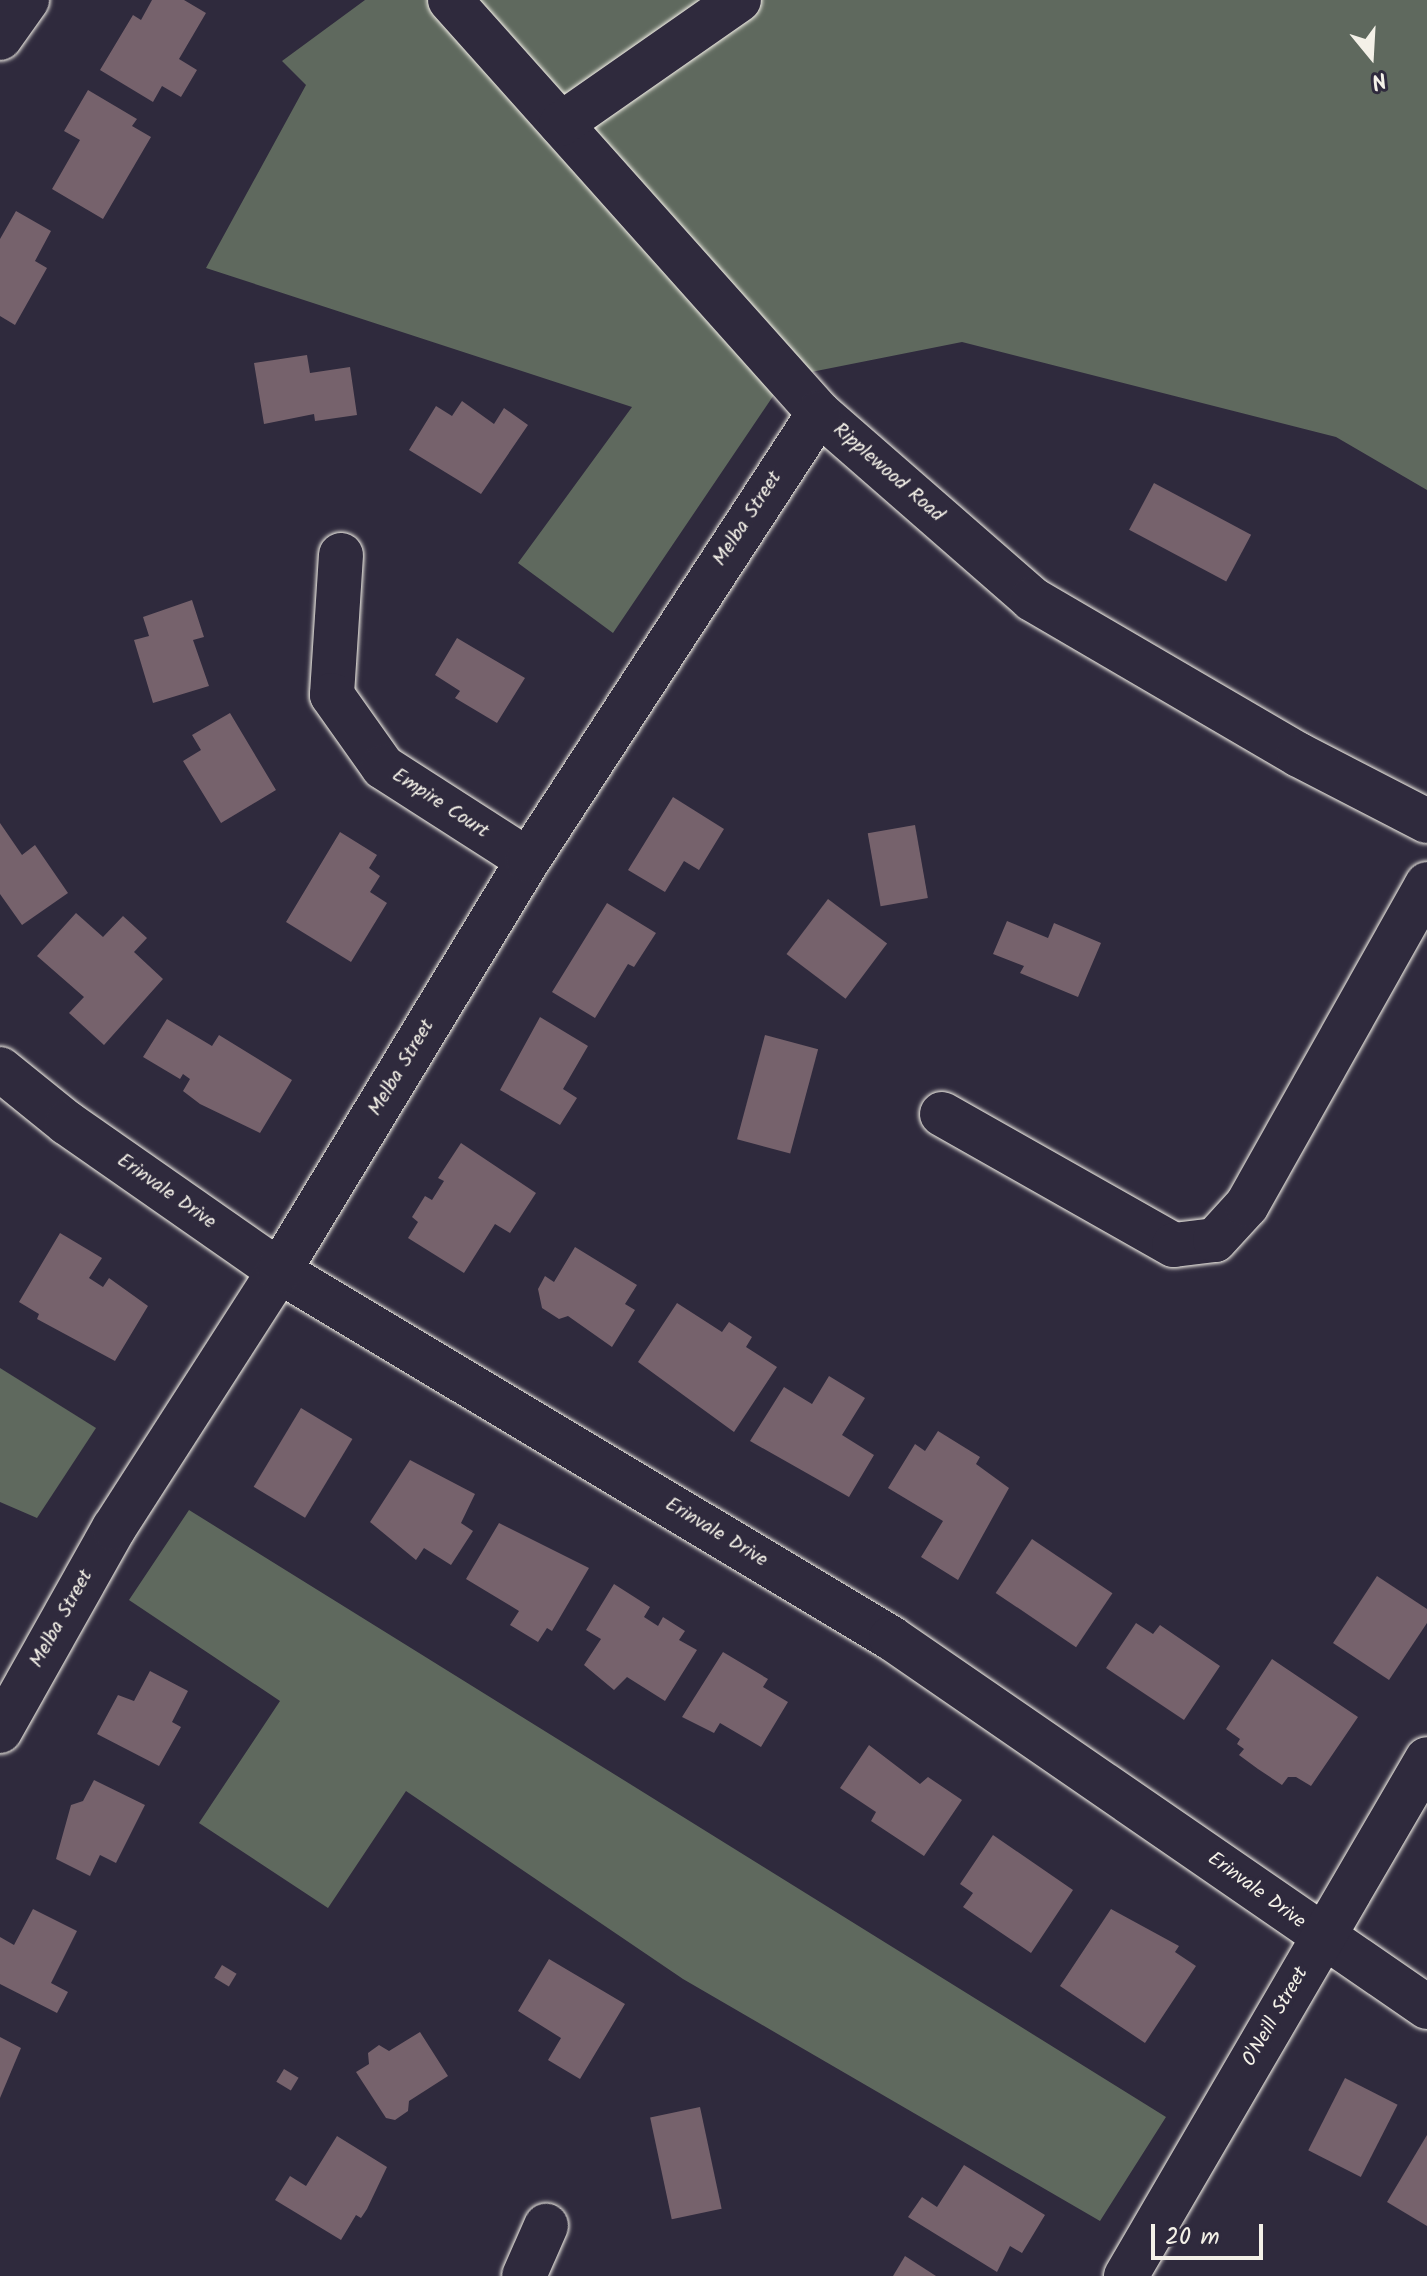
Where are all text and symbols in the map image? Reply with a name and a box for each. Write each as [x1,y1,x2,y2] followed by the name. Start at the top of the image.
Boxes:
[1331,16,1411,96] north arrow
[1367,61,1391,98] text: N
[828,418,948,528] street label: Ripplewood Road
[708,467,788,571] street label: Melba Street
[387,764,493,844] street label: Empire Court
[364,1015,440,1121] street label: Melba Street
[112,1149,220,1235] street label: Erinvale Drive
[660,1493,772,1573] street label: Erinvale Drive
[25,1566,99,1672] street label: Melba Street
[1202,1847,1310,1935] street label: Erinvale Drive
[1238,1963,1314,2071] street label: O'Neill Street
[1155,2208,1267,2258] scale bar
[1165,2218,1220,2257] text: 20 m

